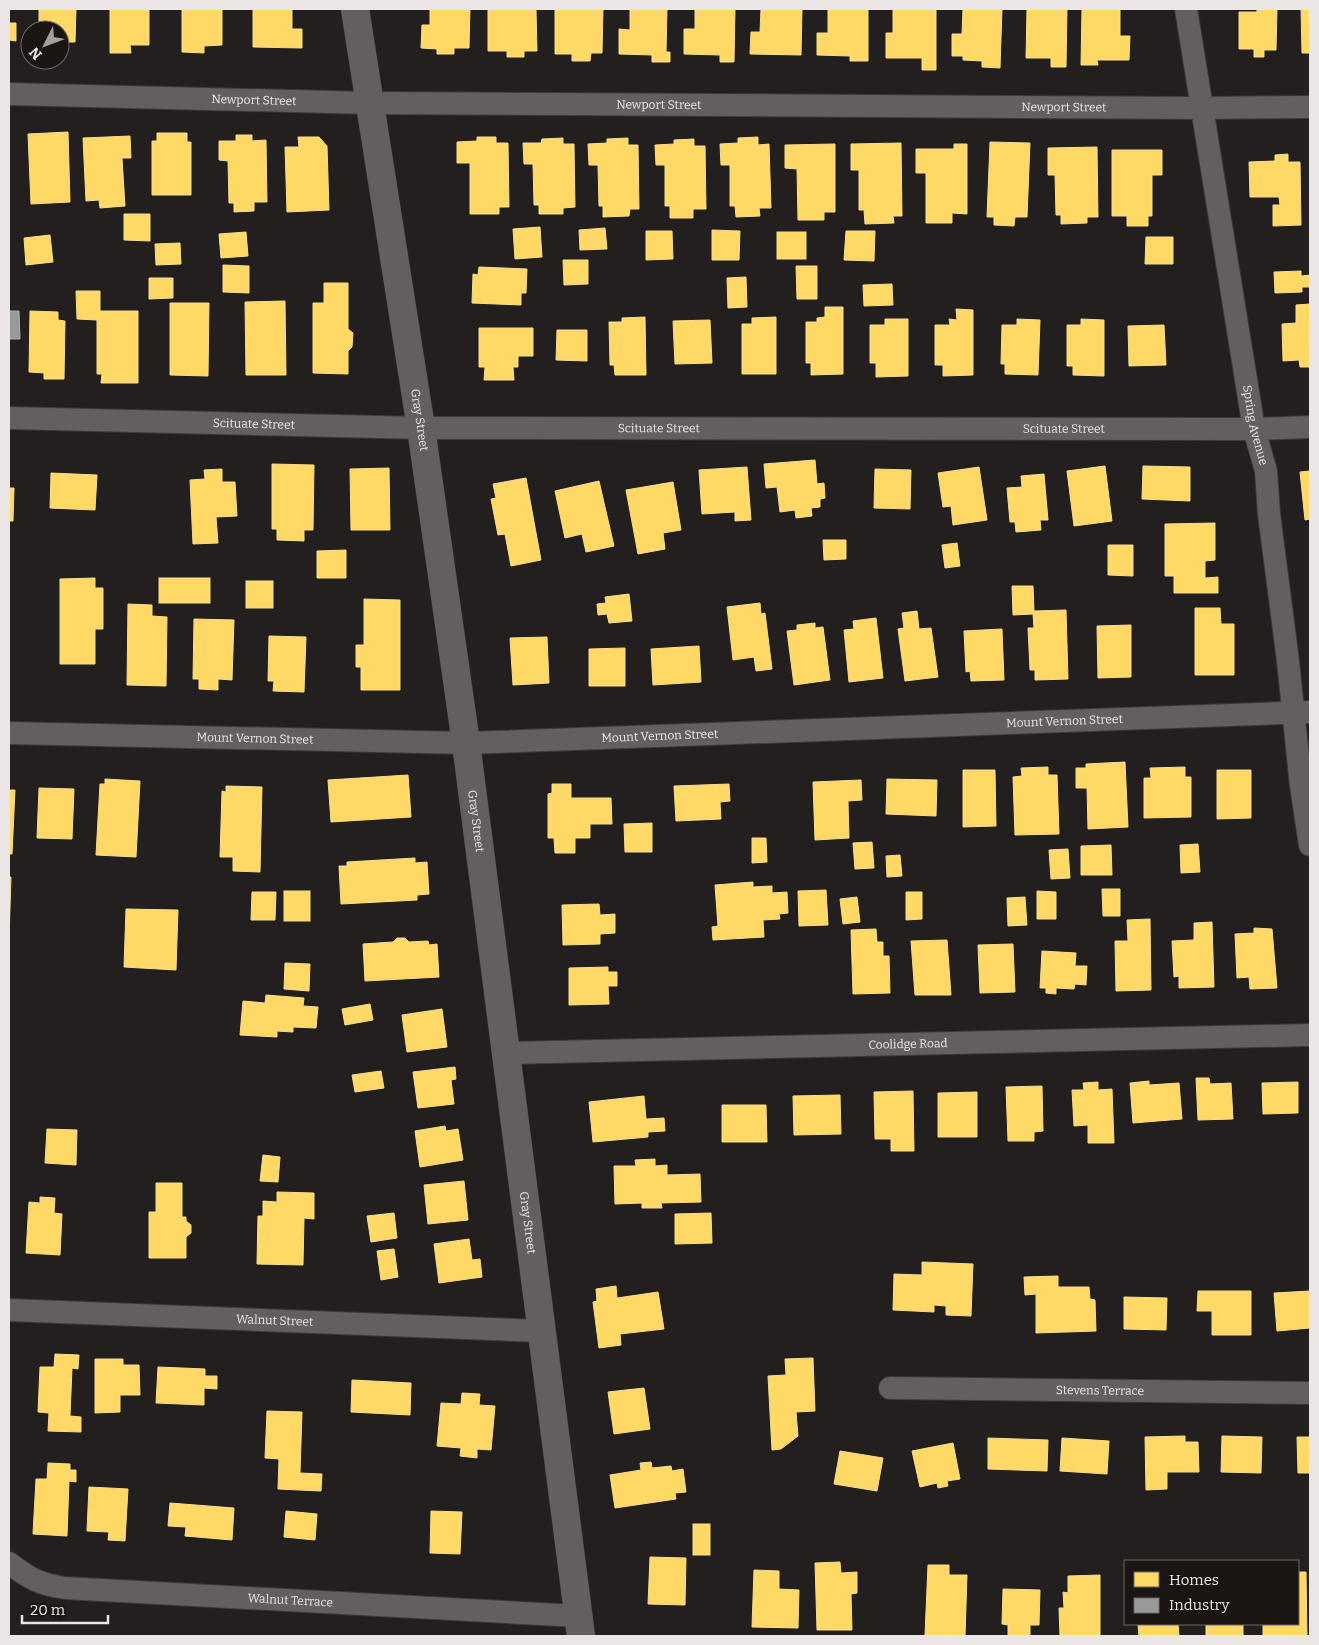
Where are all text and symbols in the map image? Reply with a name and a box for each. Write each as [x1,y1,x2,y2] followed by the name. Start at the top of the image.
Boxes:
[20,20,70,70] north arrow
[26,44,46,63] text: N
[211,92,297,108] street label: Newport Street
[616,97,702,112] street label: Newport Street
[1021,100,1107,114] street label: Newport Street
[1240,384,1271,467] street label: Spring Avenue
[408,388,431,453] street label: Gray Street
[213,416,296,432] street label: Scituate Street
[618,421,701,435] street label: Scituate Street
[1023,422,1106,436] street label: Scituate Street
[1006,712,1124,730] street label: Mount Vernon Street
[601,727,719,745] street label: Mount Vernon Street
[196,730,314,747] street label: Mount Vernon Street
[465,789,487,854] street label: Gray Street
[868,1036,948,1052] street label: Coolidge Road
[517,1191,539,1255] street label: Gray Street
[236,1312,314,1329] street label: Walnut Street
[1056,1383,1144,1398] street label: Stevens Terrace
[1124,1560,1299,1625] legend
[1169,1571,1219,1589] text: Homes
[247,1591,333,1610] street label: Walnut Terrace
[22,1592,109,1624] scale bar
[1169,1596,1229,1614] text: Industry
[30,1601,66,1619] text: 20 m

